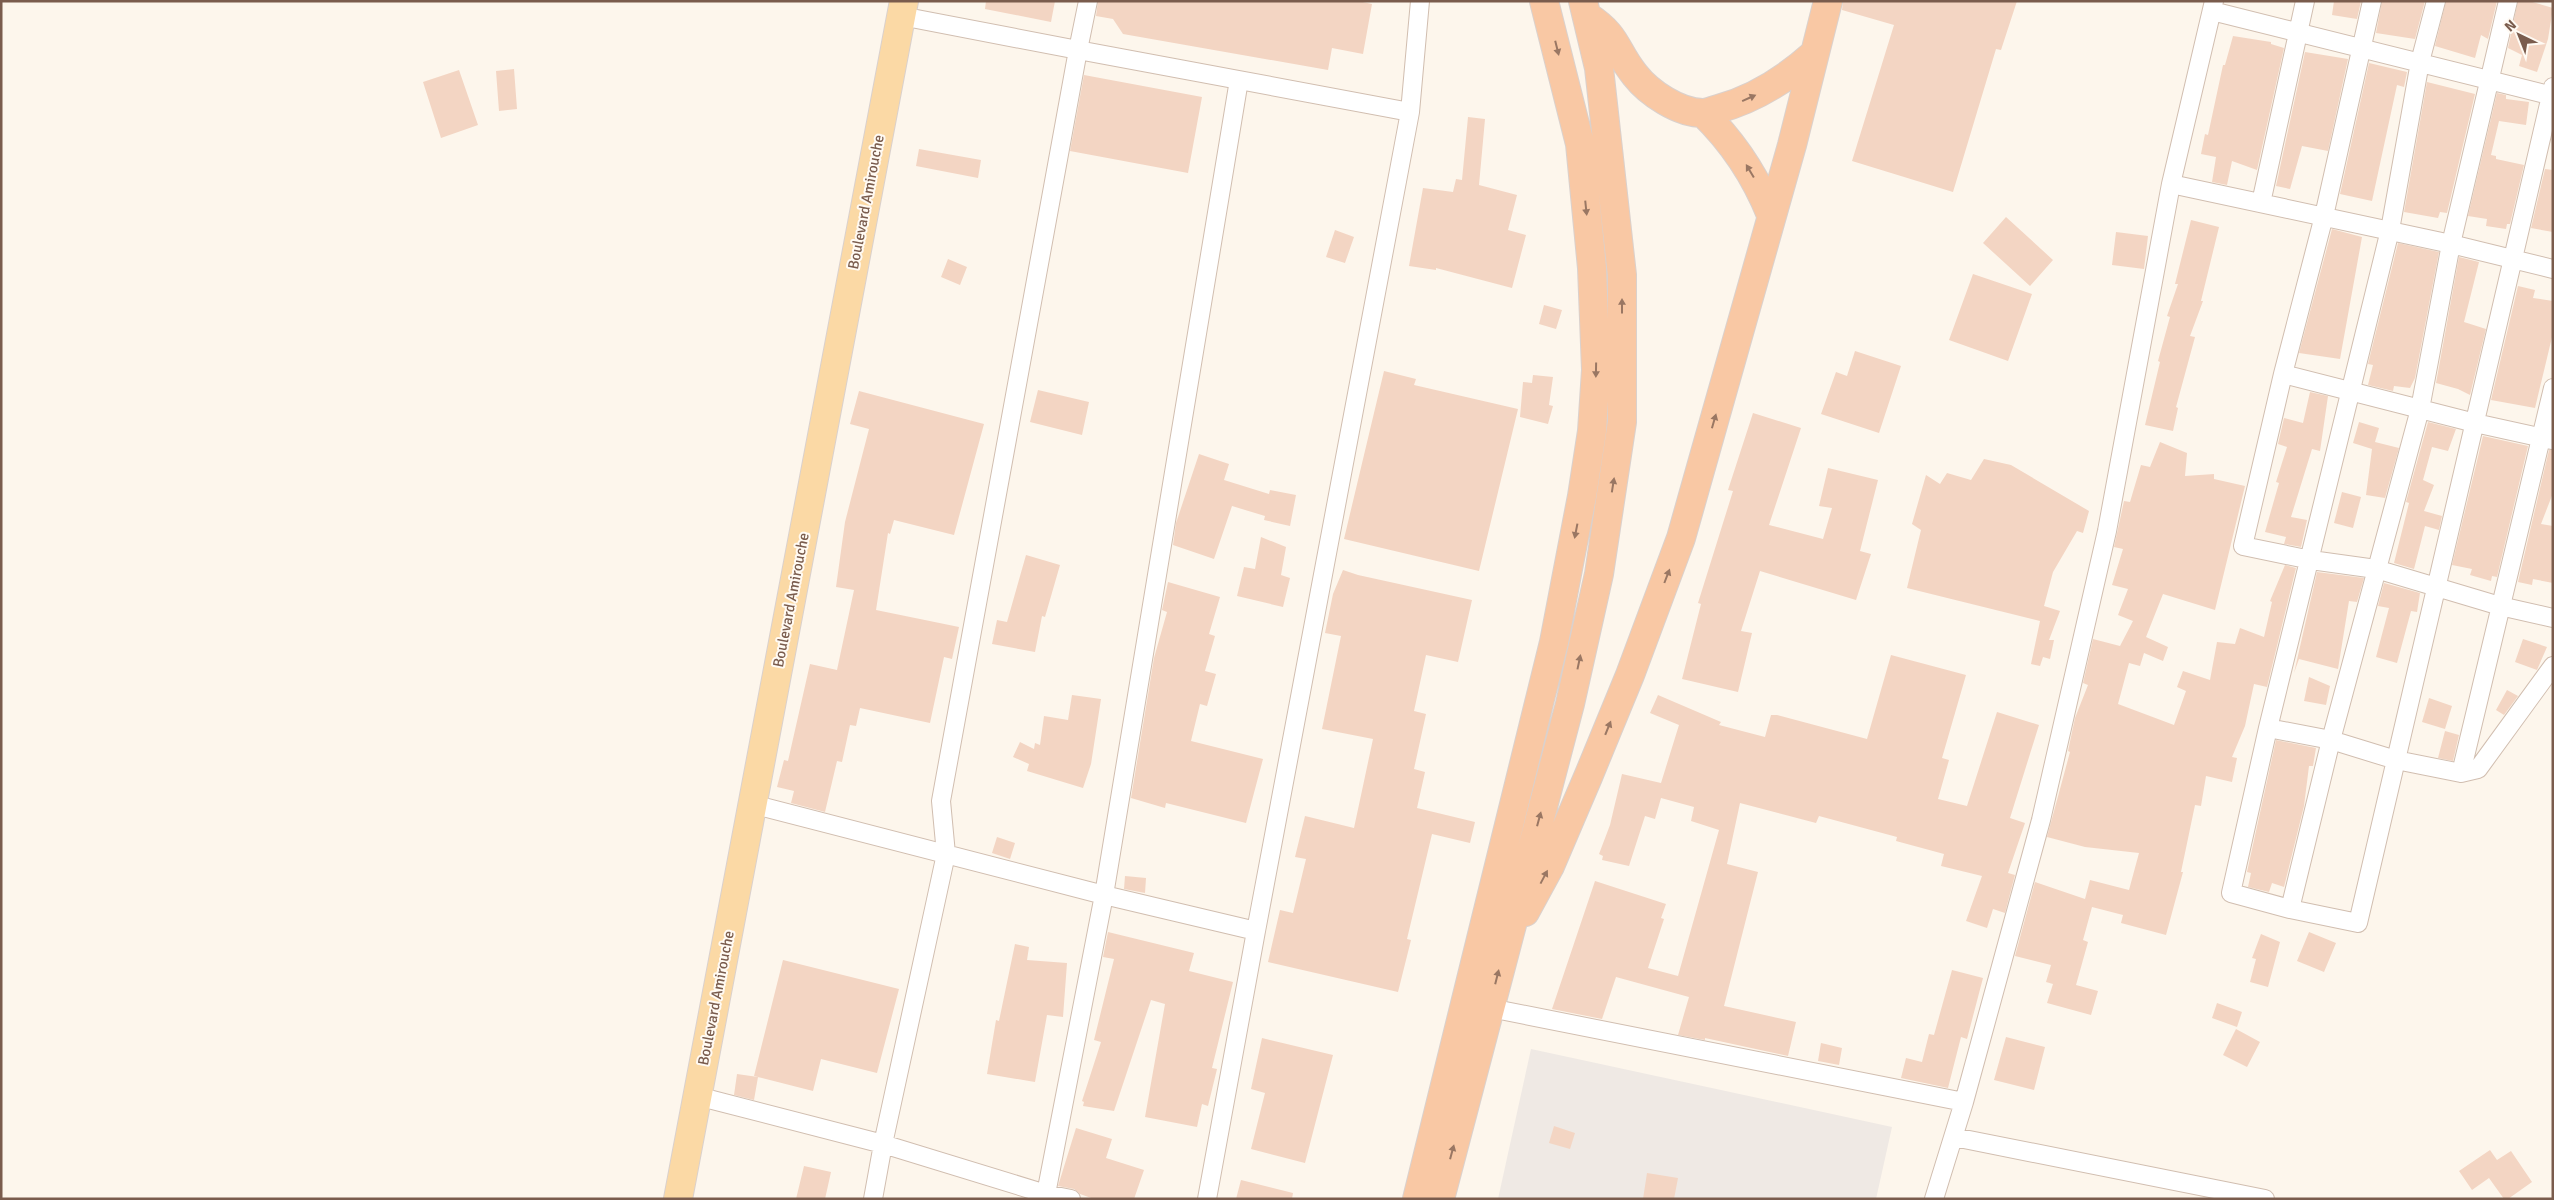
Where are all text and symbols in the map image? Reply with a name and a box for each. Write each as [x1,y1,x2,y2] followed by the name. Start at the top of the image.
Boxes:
[2494,10,2544,60] north arrow
[2501,16,2520,35] text: N
[1553,41,1561,56] one-way arrow
[1742,93,1756,101] one-way arrow
[844,133,888,271] street label: Boulevard Amirouche
[1746,164,1755,177] one-way arrow
[1582,200,1590,216] one-way arrow
[1618,297,1626,313] one-way arrow
[1592,362,1600,378] one-way arrow
[1710,413,1718,428] one-way arrow
[1609,476,1617,492] one-way arrow
[1571,523,1579,539] one-way arrow
[769,531,813,669] street label: Boulevard Amirouche
[1664,569,1671,584] one-way arrow
[1576,653,1584,669] one-way arrow
[1605,721,1613,735] one-way arrow
[1536,812,1544,827] one-way arrow
[1540,870,1549,884] one-way arrow
[694,929,738,1067] street label: Boulevard Amirouche
[1494,970,1502,985] one-way arrow
[1448,1144,1456,1159] one-way arrow

